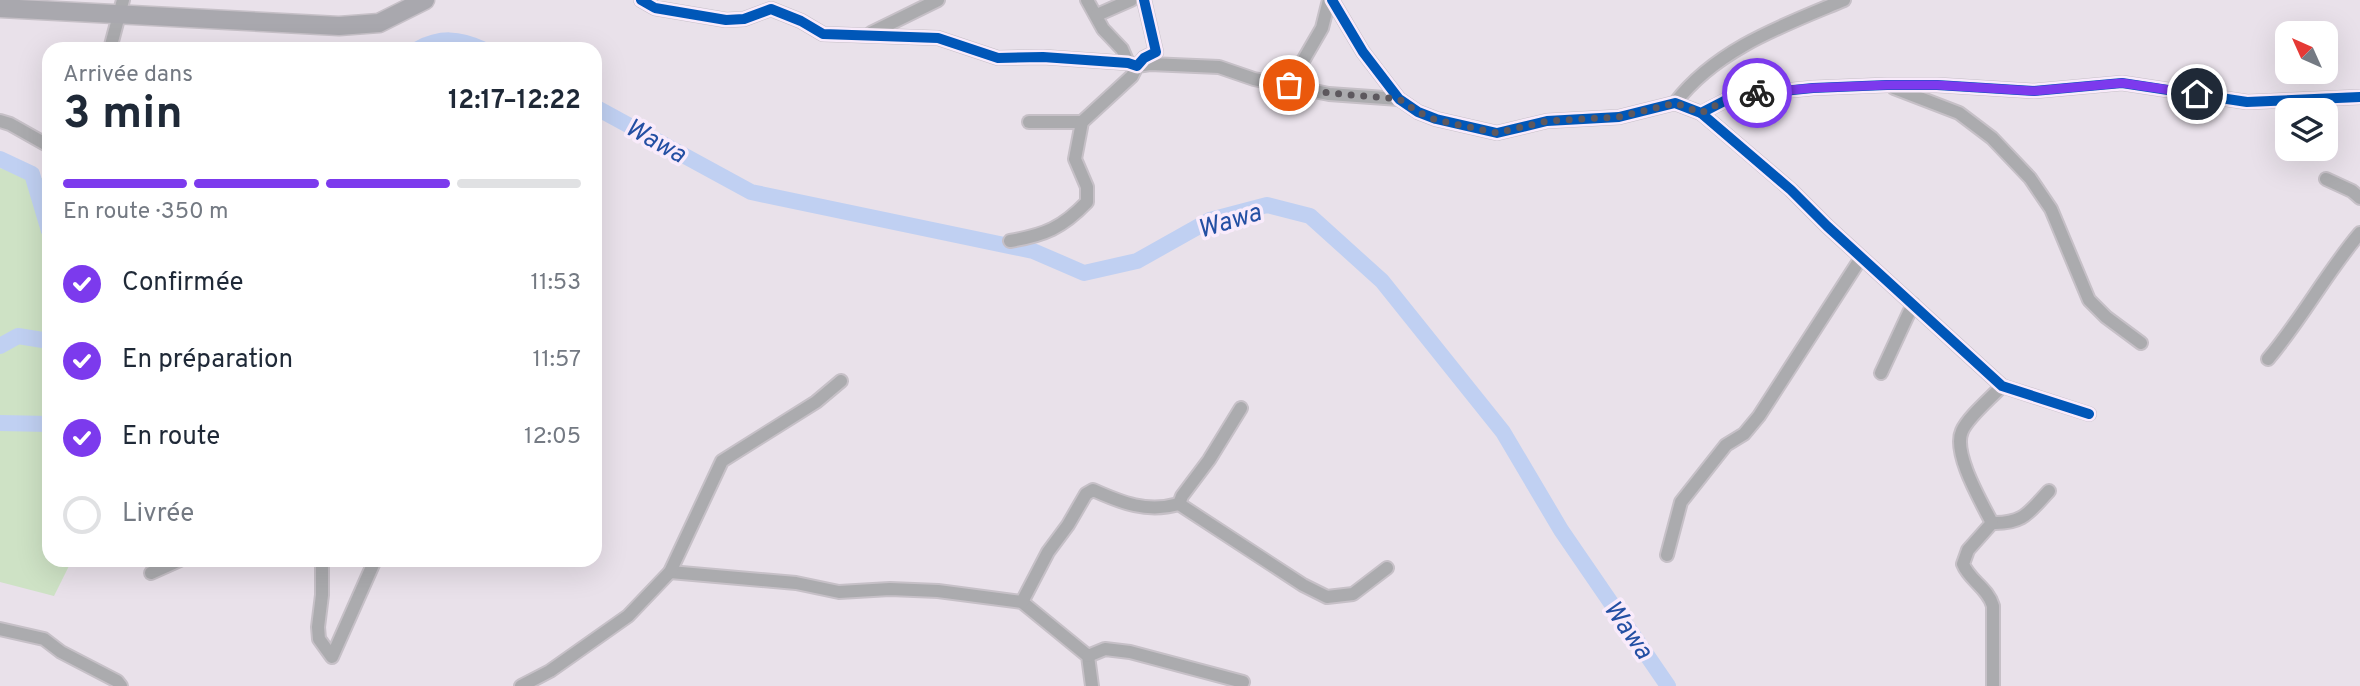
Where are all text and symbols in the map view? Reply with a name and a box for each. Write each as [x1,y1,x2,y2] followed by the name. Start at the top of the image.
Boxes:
[2275,21,2338,84] north arrow
[2275,21,2338,161] map controls
[1259,55,1319,115] pin
[1722,58,1792,128] courier
[63,61,193,90] text: Arrivée dans
[2167,64,2227,124] pin
[1270,66,1308,104] icon: bag
[1738,74,1776,112] icon: bike
[2178,75,2216,113] icon: home
[448,85,581,118] text: 12:17–12:22
[63,86,183,145] text: 3 min
[2275,98,2338,161] button: layers
[619,112,692,173] water label: Wawa
[1194,197,1266,248] water label: Wawa
[63,198,229,227] text: En route · 350 m
[63,265,101,303] icon: check
[122,267,244,300] text: Confirmée
[531,269,581,298] text: 11:53
[63,342,101,380] icon: check
[122,344,293,377] text: En préparation
[533,346,581,375] text: 11:57
[63,419,101,457] icon: check
[122,421,220,454] text: En route
[524,423,581,452] text: 12:05
[122,498,194,531] text: Livrée
[1595,594,1659,667] water label: Wawa

